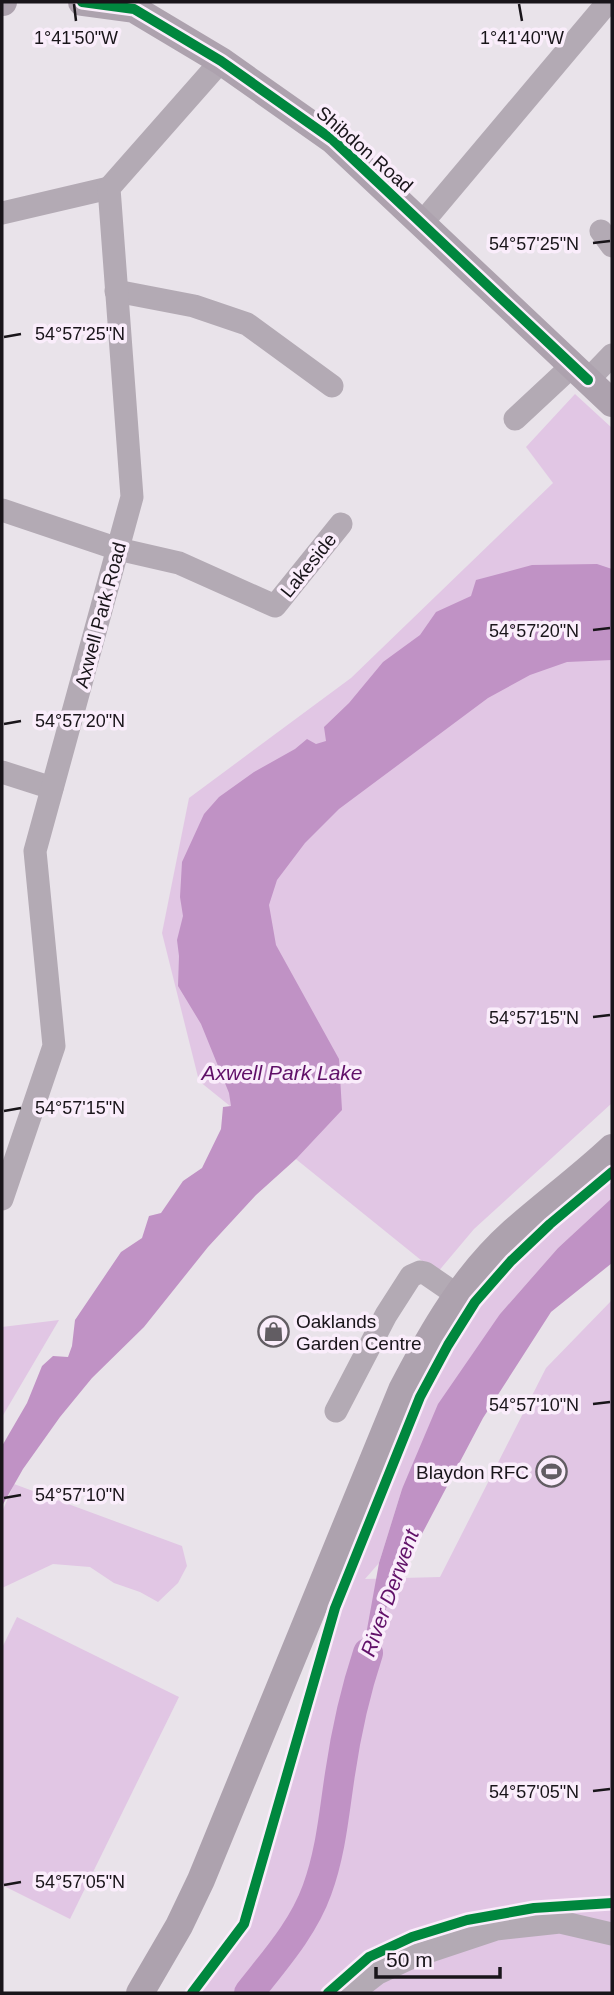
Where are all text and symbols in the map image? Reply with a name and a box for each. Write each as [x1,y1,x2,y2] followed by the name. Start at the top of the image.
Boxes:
[34,28,118,48] text: 1°41'50"W
[480,28,564,48] text: 1°41'40"W
[312,102,417,197] street label: Shibdon Road
[489,234,579,254] text: 54°57'25"N
[35,324,125,344] text: 54°57'25"N
[276,529,340,601] street label: Lakeside
[71,540,130,690] street label: Axwell Park Road
[489,621,579,641] text: 54°57'20"N
[35,711,125,731] text: 54°57'20"N
[489,1008,579,1028] text: 54°57'15"N
[199,1061,363,1084] water label: Axwell Park Lake
[35,1098,125,1118] text: 54°57'15"N
[296,1311,422,1354] place label: Oaklands Garden Centre
[256,1315,290,1349] shop icon: Oaklands Garden Centre
[489,1395,579,1415] text: 54°57'10"N
[535,1455,569,1489] sports icon: Blaydon RFC
[416,1462,529,1483] place label: Blaydon RFC
[35,1485,125,1505] text: 54°57'10"N
[356,1525,423,1659] water label: River Derwent
[489,1782,579,1802] text: 54°57'05"N
[35,1872,125,1892] text: 54°57'05"N
[376,1936,500,1980] scale bar
[386,1948,433,1971] text: 50 m

